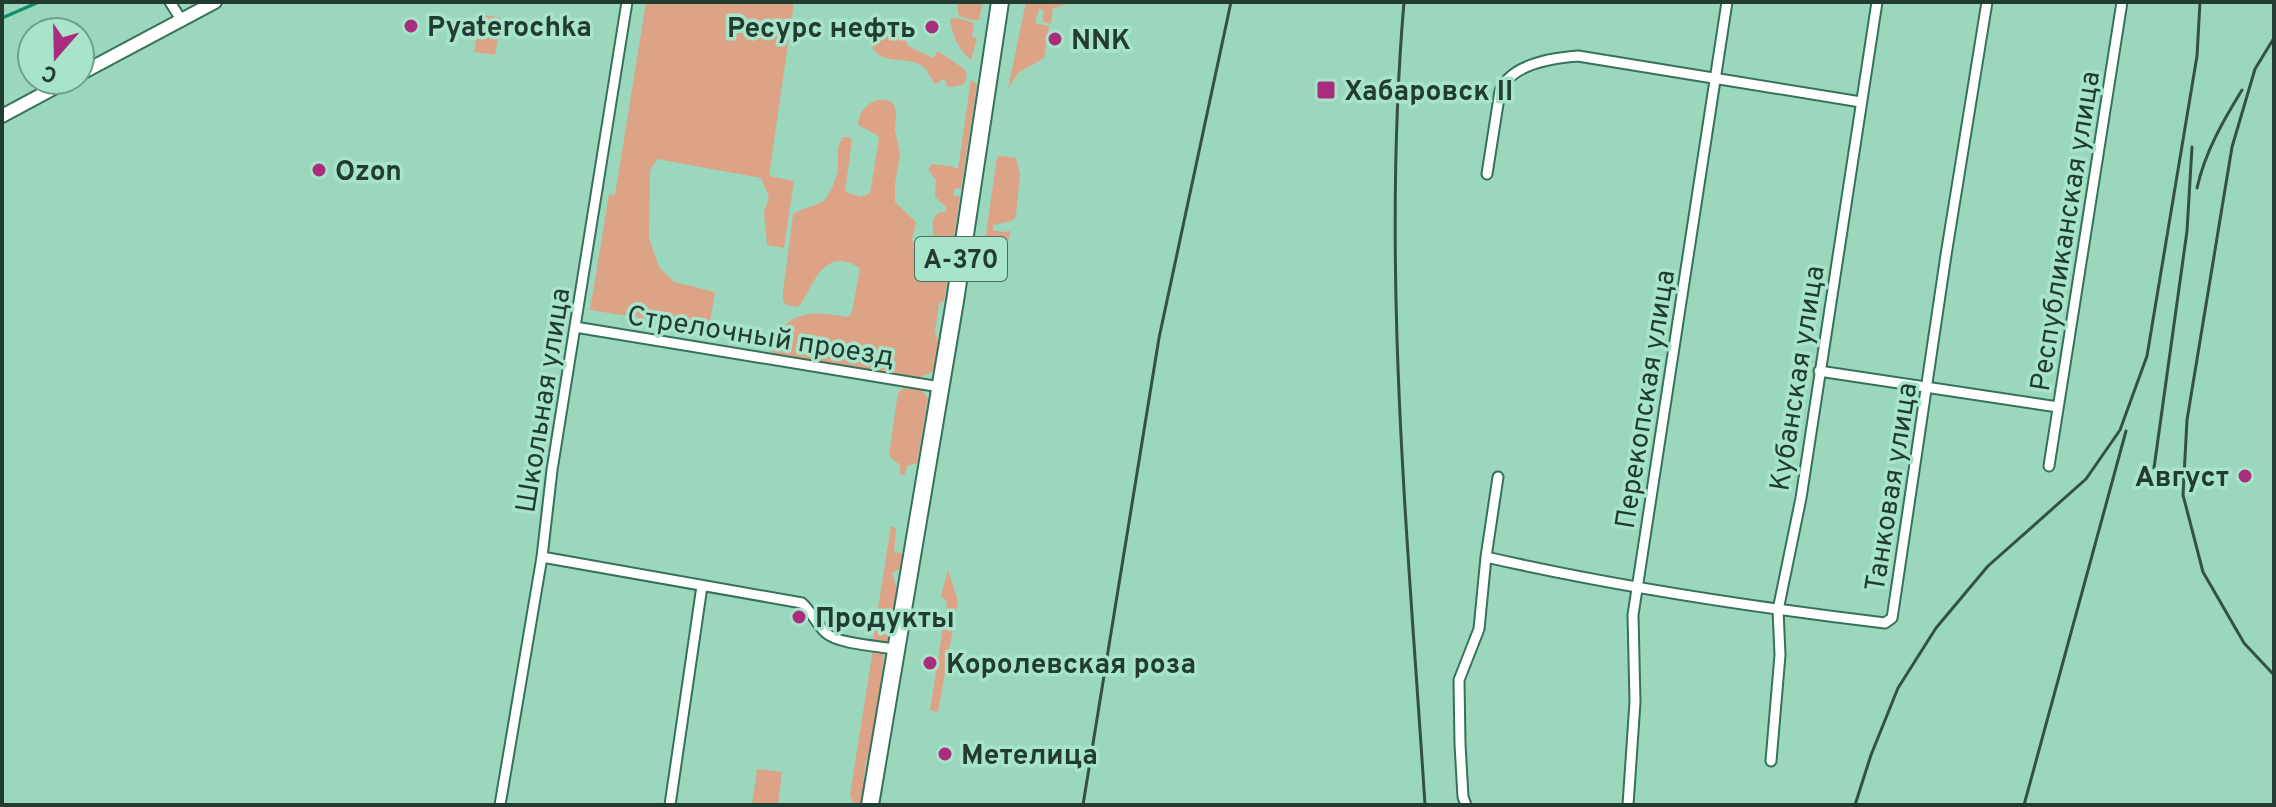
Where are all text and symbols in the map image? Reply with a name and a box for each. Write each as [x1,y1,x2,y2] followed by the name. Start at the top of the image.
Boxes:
[427,11,592,47] place label: Pyaterochka
[727,12,916,48] place label: Ресурс нефть
[16,16,96,96] north arrow
[402,17,420,35] marker: Pyaterochka
[923,18,941,36] marker: Ресурс нефть
[1071,24,1131,60] place label: NNK
[1046,30,1064,48] marker: NNK
[39,57,61,88] text: С
[2024,69,2110,394] street label: Республиканская улица
[1344,75,1513,111] place label: Хабаровск II
[1315,79,1337,101] marker: Хабаровск II
[335,155,402,191] place label: Ozon
[310,161,328,179] marker: Ozon
[915,237,1007,281] road number: А-370
[1763,263,1835,494] street label: Кубанская улица
[1609,267,1685,531] street label: Перекопская улица
[509,285,581,515] street label: Школьная улица
[624,299,897,377] street label: Стрелочный проезд
[1859,380,1927,595] street label: Танковая улица
[2135,461,2229,497] place label: Август
[2236,467,2254,485] marker: Август
[815,602,955,638] place label: Продукты
[790,608,808,626] marker: Продукты
[946,648,1196,684] place label: Королевская роза
[921,654,939,672] marker: Королевская роза
[961,739,1098,775] place label: Метелица
[936,745,954,763] marker: Метелица

